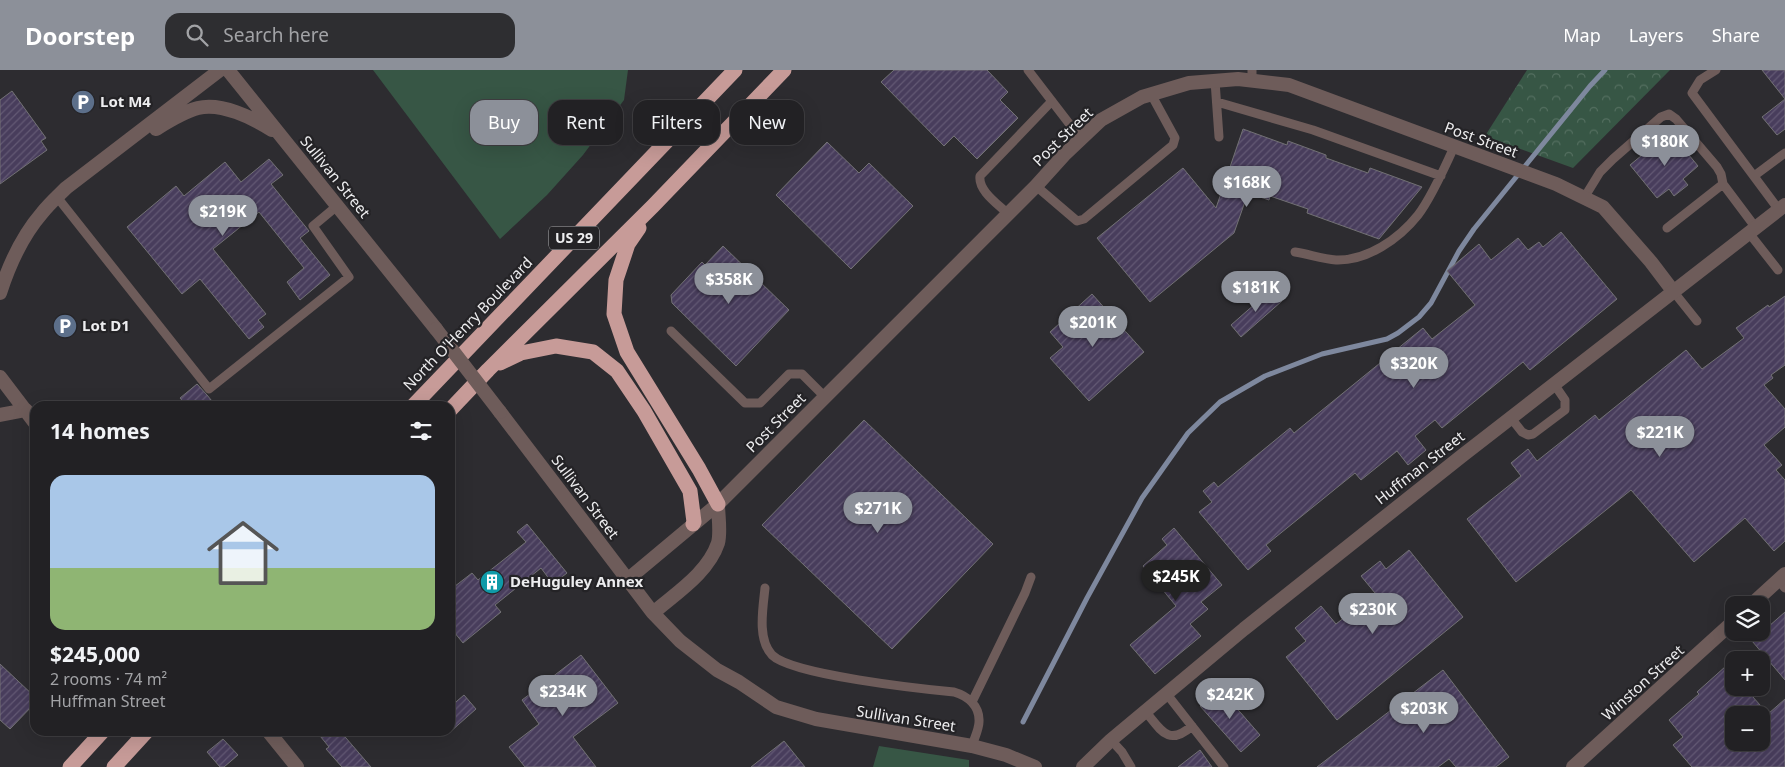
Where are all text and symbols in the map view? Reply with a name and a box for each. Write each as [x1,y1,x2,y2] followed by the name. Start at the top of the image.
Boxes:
[165,13,515,58] search box
[25,19,135,52] text: Doorstep
[183,21,211,49] icon: search
[223,22,329,48] text: Search here
[1563,23,1601,47] text: Map
[1629,23,1684,47] text: Layers
[1712,23,1760,47] text: Share
[70,89,96,115] parking icon: Lot M4
[100,91,151,111] place label: Lot M4
[470,100,538,145] chip: Buy
[548,100,623,145] chip: Rent
[633,100,720,145] chip: Filters
[730,100,804,145] chip: New
[1028,102,1097,170] street label: Post Street
[1442,117,1521,162] street label: Post Street
[1630,124,1700,167] pin: $180K
[1641,130,1689,152] text: $180K
[296,131,375,222] street label: Sullivan Street
[1212,166,1282,208] pin: $168K
[1223,171,1271,193] text: $168K
[188,194,258,237] pin: $219K
[199,200,247,222] text: $219K
[549,226,599,250] road number: US 29
[398,252,536,394] street label: North O'Henry Boulevard
[694,262,764,305] pin: $358K
[705,268,753,290] text: $358K
[1221,270,1291,313] pin: $181K
[1232,276,1280,298] text: $181K
[1058,306,1128,348] pin: $201K
[1069,311,1117,333] text: $201K
[52,313,78,339] parking icon: Lot D1
[82,315,130,335] place label: Lot D1
[1379,346,1449,389] pin: $320K
[1390,352,1438,374] text: $320K
[741,388,810,456] street label: Post Street
[1625,416,1695,458] pin: $221K
[50,417,150,445] text: 14 homes
[407,417,435,445] icon: filters
[1636,421,1684,443] text: $221K
[1371,426,1469,508] street label: Huffman Street
[548,450,624,543] street label: Sullivan Street
[843,492,913,534] pin: $271K
[854,497,902,519] text: $271K
[198,508,288,598] icon: home
[1141,560,1211,602] pin: $245K
[1152,565,1200,587] text: $245K
[479,569,505,595] building icon: DeHuguley Annex
[510,571,644,591] place label: DeHuguley Annex
[1338,592,1408,635] pin: $230K
[1725,596,1770,751] map controls
[1725,596,1770,641] button: layers
[1349,598,1397,620] text: $230K
[50,640,140,668] text: $245,000
[1597,640,1688,724] street label: Winston Street
[1725,651,1770,696] button: +
[50,668,167,690] text: 2 rooms · 74 m²
[528,674,598,717] pin: $234K
[1195,678,1265,720] pin: $242K
[539,680,587,702] text: $234K
[1206,683,1254,705] text: $242K
[50,690,165,712] text: Huffman Street
[1389,692,1459,734] pin: $203K
[1400,697,1448,719] text: $203K
[855,700,958,736] street label: Sullivan Street
[1725,706,1770,751] button: −

